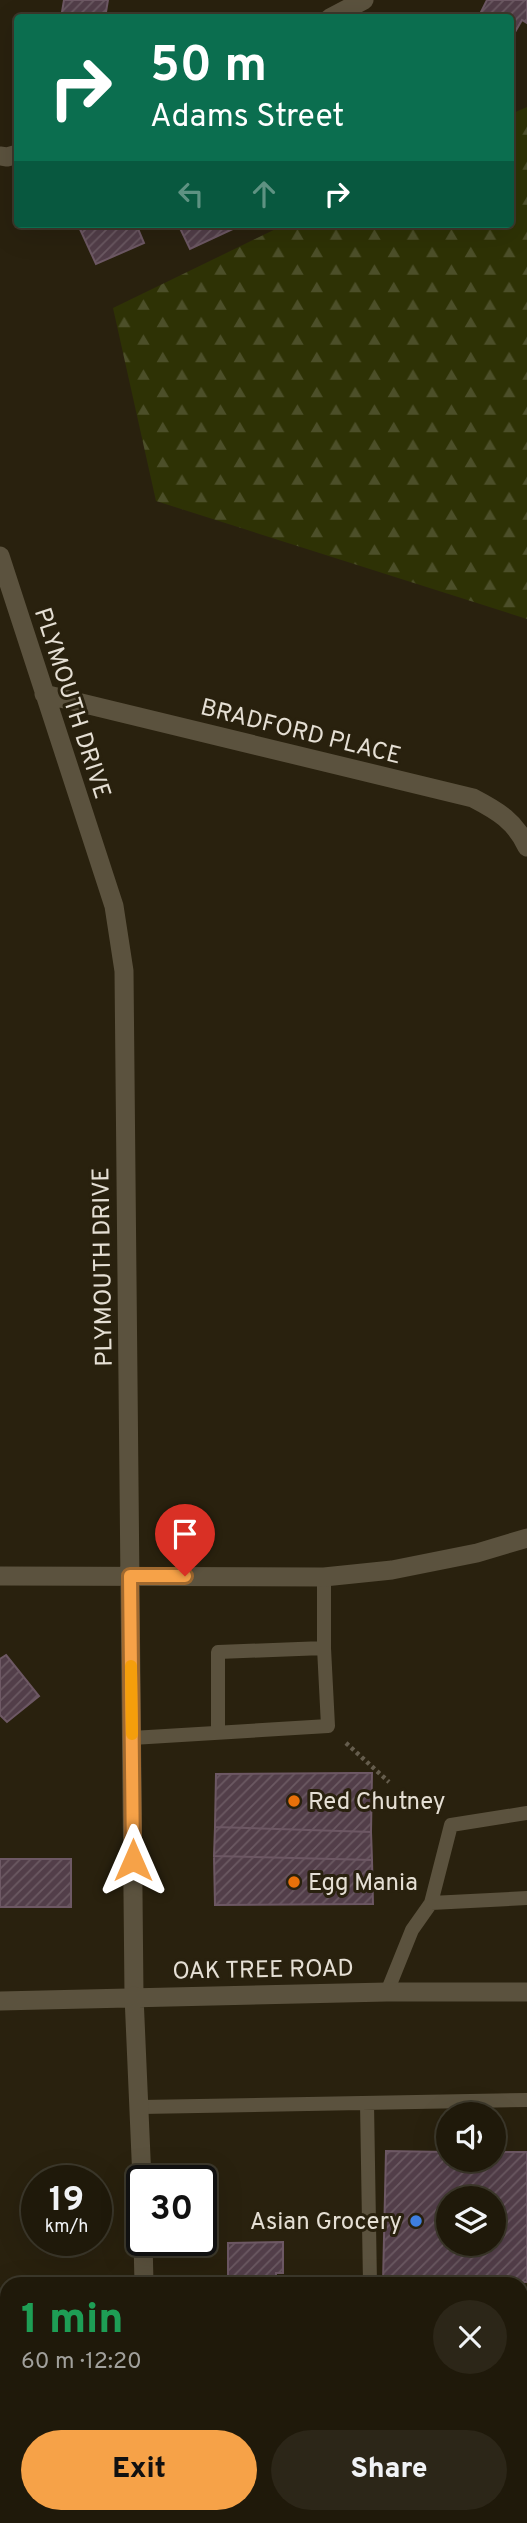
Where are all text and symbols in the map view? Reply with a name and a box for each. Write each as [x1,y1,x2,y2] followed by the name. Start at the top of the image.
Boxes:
[150,37,267,99] text: 50 m
[35,42,126,133] icon: right
[150,98,344,138] text: Adams Street
[172,175,210,213] icon: left
[245,175,283,213] icon: ahead
[318,175,356,213] icon: right
[26,604,116,803] street label: PLYMOUTH DRIVE
[197,693,404,772] street label: BRADFORD PLACE
[87,1167,121,1367] street label: PLYMOUTH DRIVE
[155,1504,215,1576] pin
[166,1515,204,1553] icon: arrive
[308,1788,446,1818] place label: Red Chutney
[286,1793,302,1809] marker: Red Chutney
[96,1823,170,1897] position arrow
[308,1869,418,1899] place label: Egg Mania
[286,1874,302,1890] marker: Egg Mania
[172,1954,354,1988] street label: OAK TREE ROAD
[436,2102,506,2256] map controls
[436,2102,506,2172] button: sound
[126,2165,217,2256] speed limit sign: 30
[49,2179,84,2223] text: 19
[436,2186,506,2256] button: layers
[250,2208,402,2238] place label: Asian Grocery
[408,2213,424,2229] marker: Asian Grocery
[45,2216,88,2239] text: km/h
[21,2295,124,2348] text: 1 min
[433,2300,507,2374] button: close
[21,2348,142,2377] text: 60 m · 12:20
[21,2430,257,2510] button: Exit
[271,2430,507,2510] button: Share

